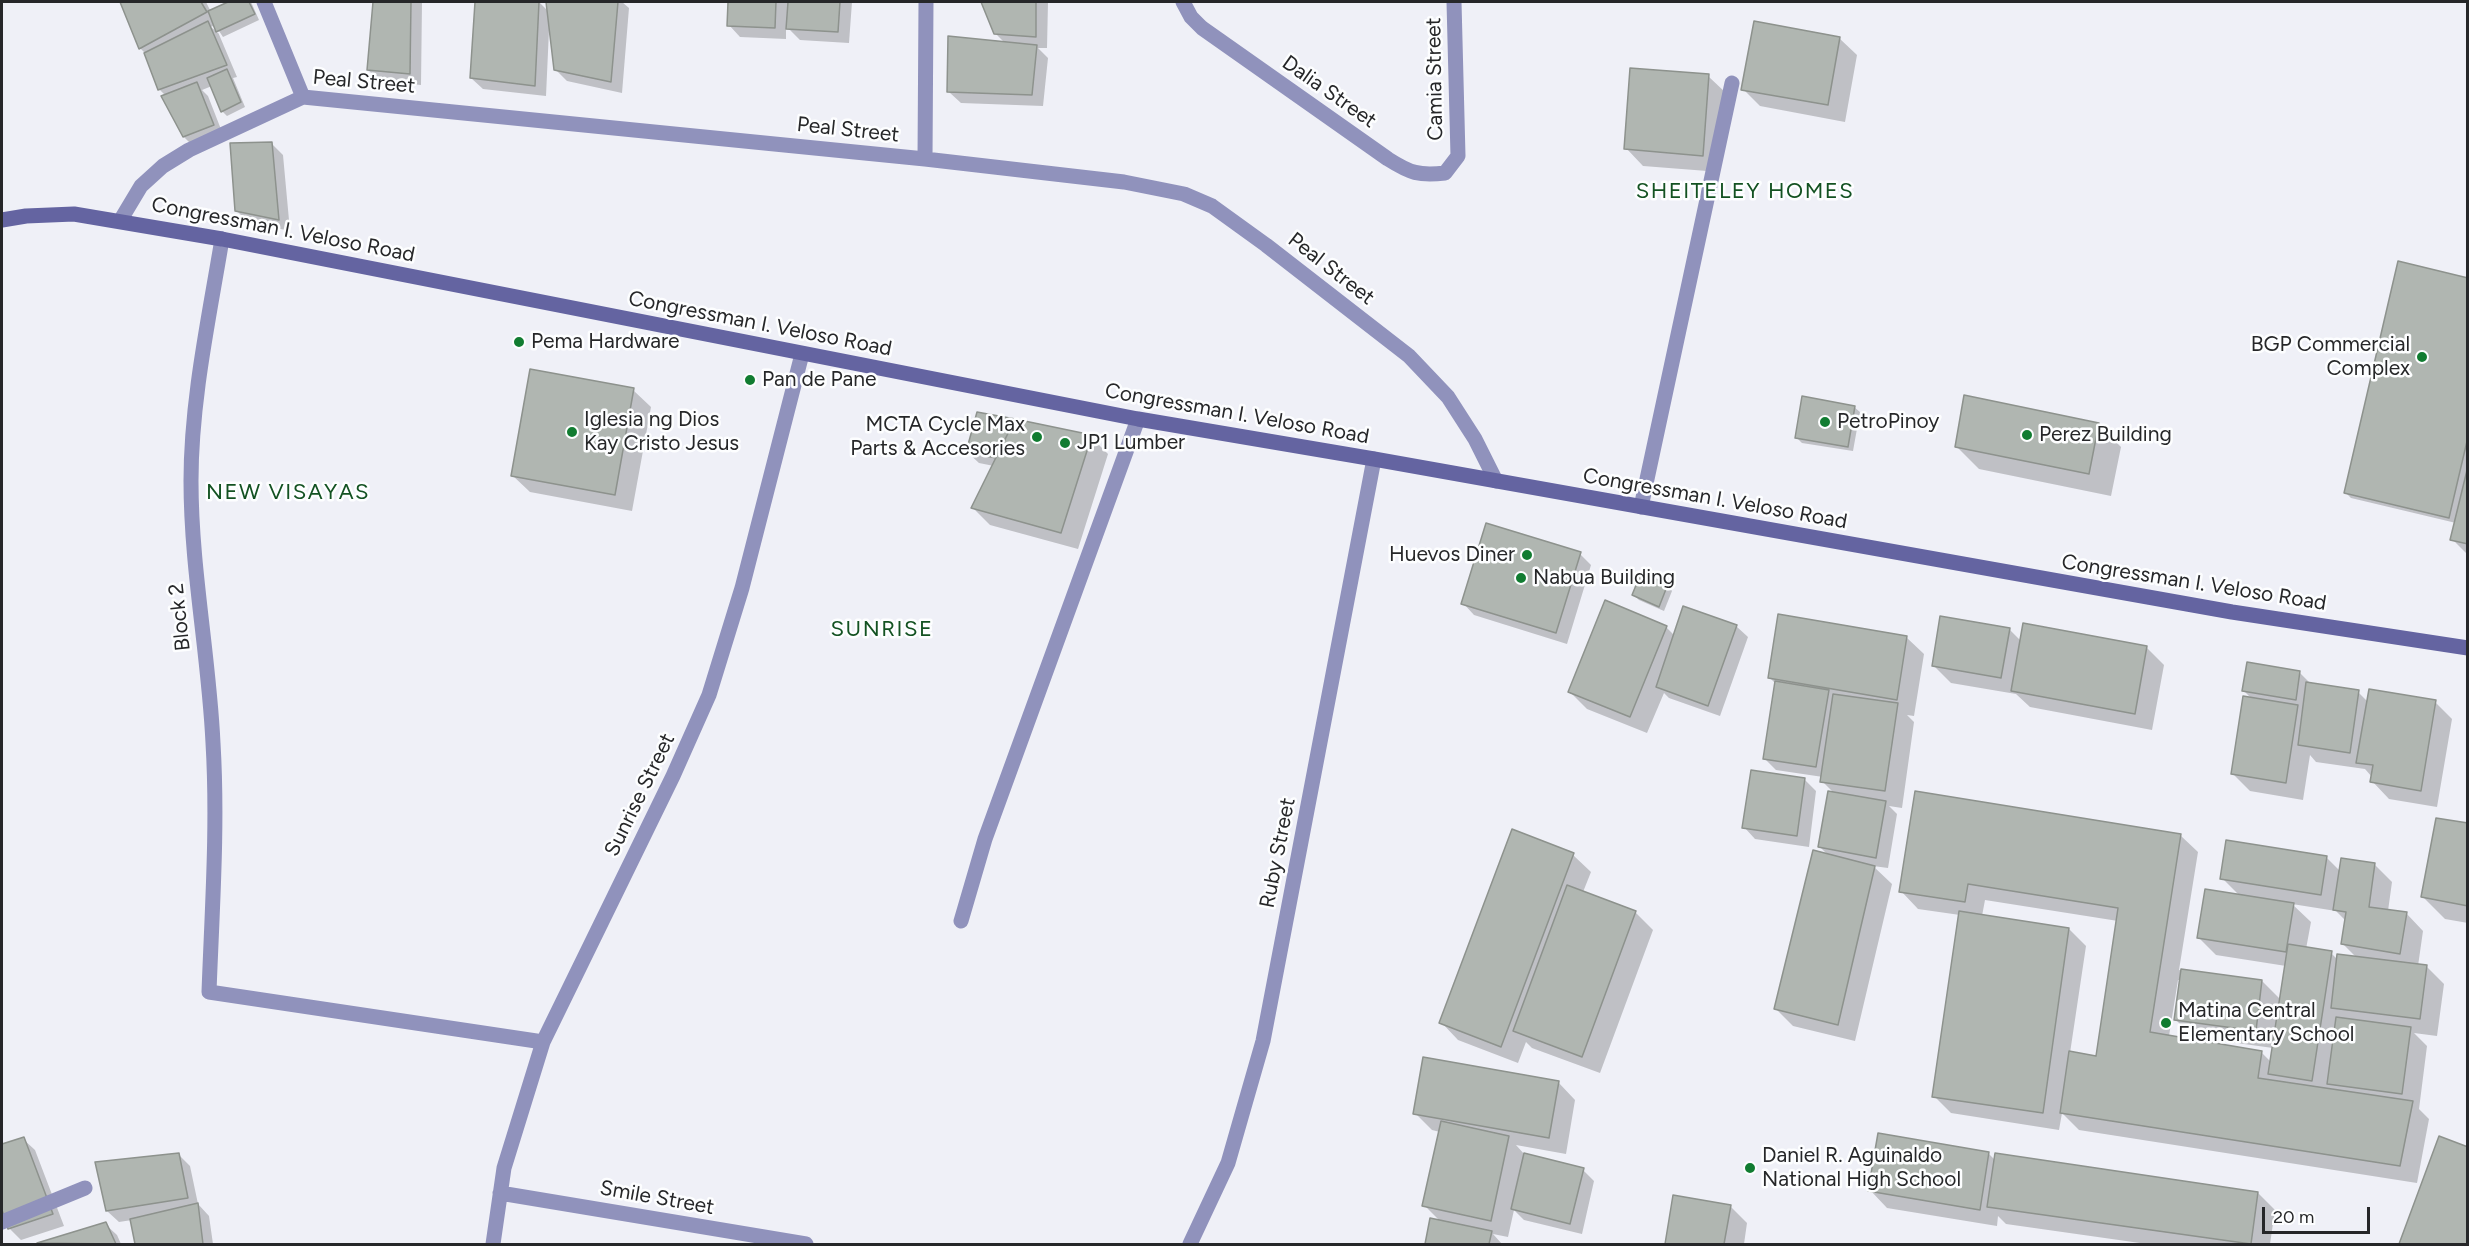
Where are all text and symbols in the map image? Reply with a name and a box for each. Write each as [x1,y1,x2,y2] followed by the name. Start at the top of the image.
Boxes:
[1421,17,1449,141] street label: Camia Street
[1277,50,1381,134] street label: Dalia Street
[312,65,416,99] street label: Peal Street
[796,112,900,148] street label: Peal Street
[1636,179,1854,205] district label: SHEITELEY HOMES
[149,192,417,268] street label: Congressman I. Veloso Road
[1283,227,1379,311] street label: Peal Street
[626,286,894,362] street label: Congressman I. Veloso Road
[531,329,680,355] place label: Pema Hardware
[2251,332,2410,382] place label: BGP Commercial Complex
[512,335,526,349] marker: Pema Hardware
[2415,350,2429,364] marker: BGP Commercial Complex
[762,367,876,393] place label: Pan de Pane
[743,373,757,387] marker: Pan de Pane
[1103,378,1371,450] street label: Congressman I. Veloso Road
[584,407,739,457] place label: Iglesia ng Dios Kay Cristo Jesus
[1837,409,1939,435] place label: PetroPinoy
[850,412,1025,462] place label: MCTA Cycle Max Parts & Accesories
[1818,415,1832,429] marker: PetroPinoy
[2039,422,2172,448] place label: Perez Building
[565,425,579,439] marker: Iglesia ng Dios Kay Cristo Jesus
[2020,428,2034,442] marker: Perez Building
[1030,430,1044,444] marker: MCTA Cycle Max Parts & Accesories
[1077,430,1185,456] place label: JP1 Lumber
[1058,436,1072,450] marker: JP1 Lumber
[1581,463,1849,535] street label: Congressman I. Veloso Road
[206,480,370,506] district label: NEW VISAYAS
[1389,542,1515,568] place label: Huevos Diner
[1520,548,1534,562] marker: Huevos Diner
[2060,550,2328,616] street label: Congressman I. Veloso Road
[1533,565,1675,591] place label: Nabua Building
[1514,571,1528,585] marker: Nabua Building
[164,582,196,652] street label: Block 2
[831,617,933,643] district label: SUNRISE
[599,729,681,861] street label: Sunrise Street
[1255,796,1301,910] street label: Ruby Street
[2178,998,2354,1048] place label: Matina Central Elementary School
[2159,1016,2173,1030] marker: Matina Central Elementary School
[1762,1143,1961,1193] place label: Daniel R. Aguinaldo National High School
[1743,1161,1757,1175] marker: Daniel R. Aguinaldo National High School
[598,1176,716,1220] street label: Smile Street
[2265,1195,2373,1233] scale bar
[2273,1206,2314,1228] text: 20 m

